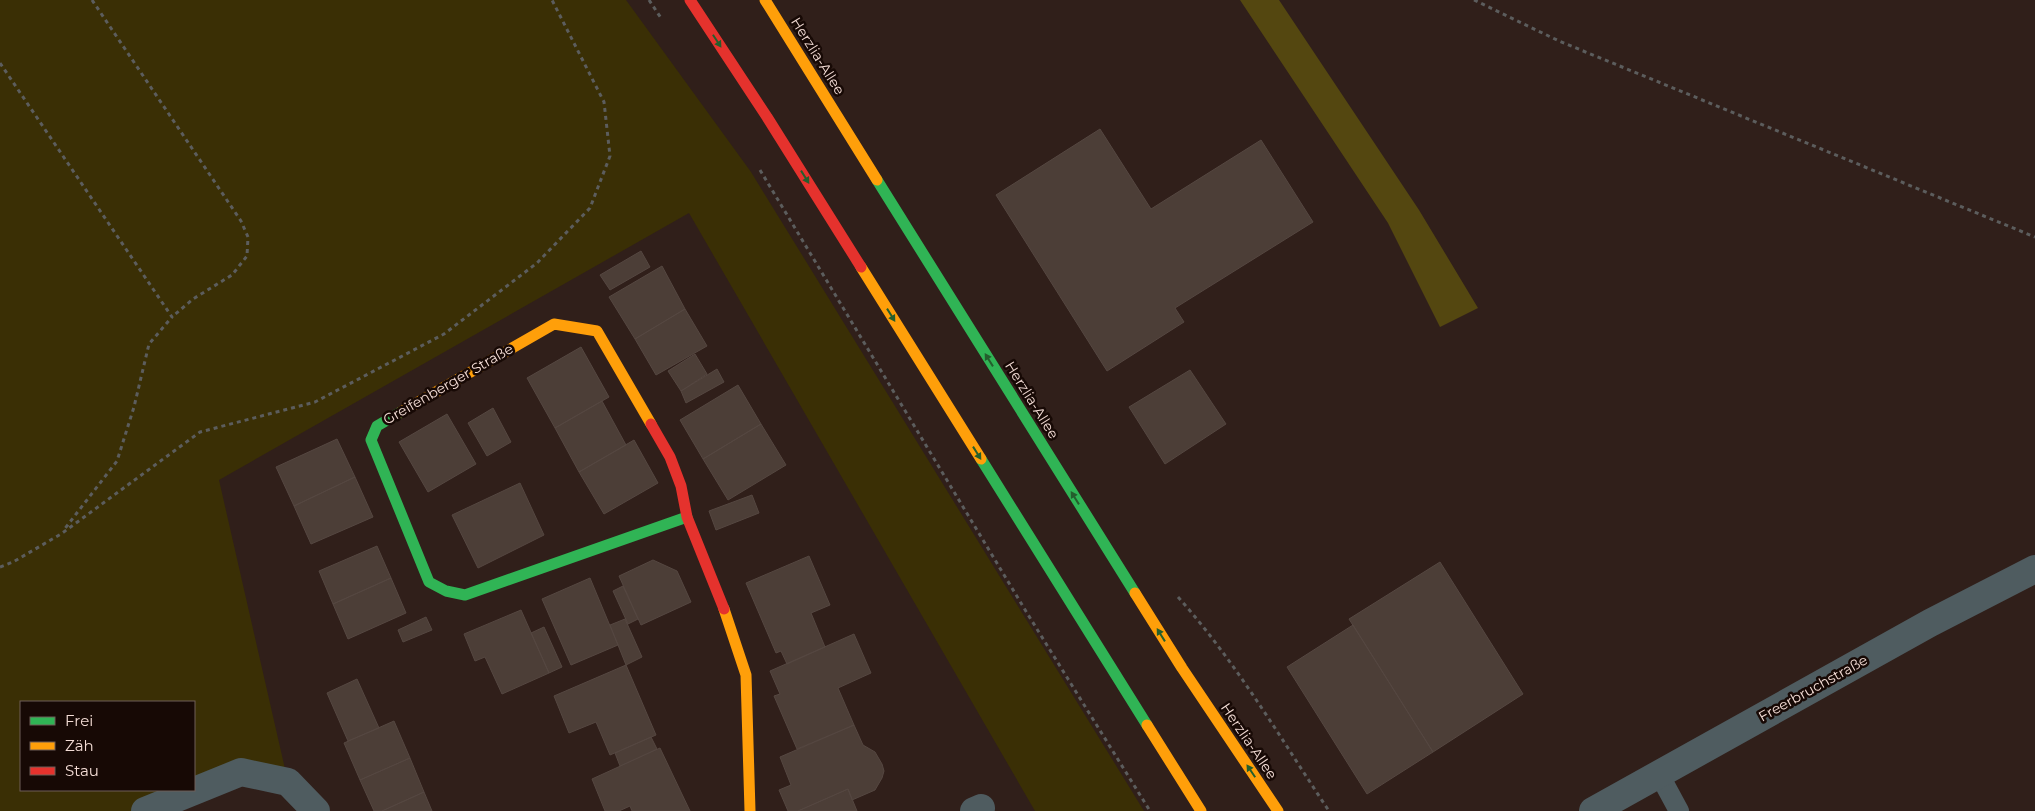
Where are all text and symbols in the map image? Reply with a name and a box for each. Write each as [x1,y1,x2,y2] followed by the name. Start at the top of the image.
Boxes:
[787,14,849,98] street label: Herzlia-Allee
[712,34,722,47] one-way arrow
[800,171,809,184] one-way arrow
[886,308,896,322] one-way arrow
[380,339,516,429] street label: Greifenberger Straße
[984,353,994,366] one-way arrow
[1001,358,1063,442] street label: Herzlia-Allee
[973,446,982,459] one-way arrow
[1070,491,1080,504] one-way arrow
[1157,629,1166,642] one-way arrow
[1755,651,1871,725] street label: Freerbruchstraße
[1217,699,1281,783] street label: Herzlia-Allee
[20,701,195,791] legend
[65,711,93,730] text: Frei
[65,736,94,755] text: Zäh
[65,761,99,780] text: Stau
[1246,764,1256,777] one-way arrow

